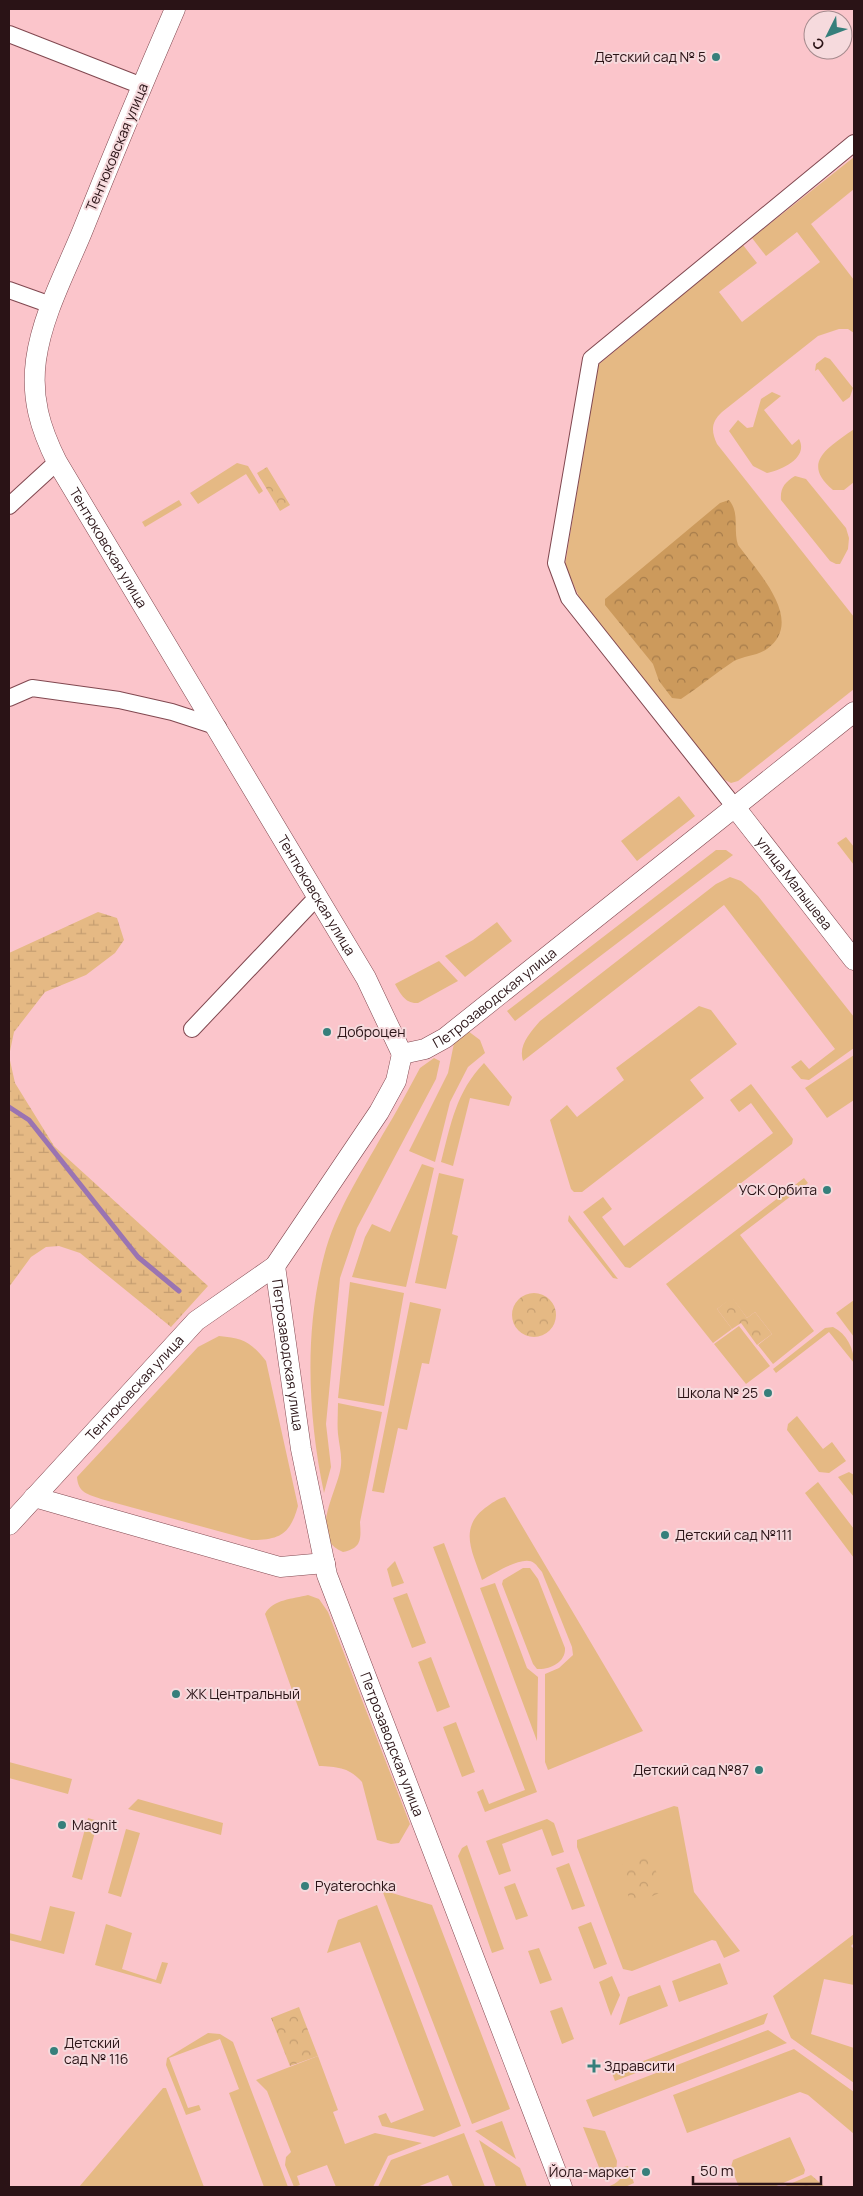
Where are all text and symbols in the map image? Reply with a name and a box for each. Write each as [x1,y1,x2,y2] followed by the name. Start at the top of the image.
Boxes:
[803,10,853,60] north arrow
[807,34,828,54] text: С
[594,47,706,66] place label: Детский сад № 5
[710,51,722,63] marker: Детский сад № 5
[81,80,152,214] street label: Тентюковская улица
[65,484,152,611] street label: Тентюковская улица
[274,831,360,959] street label: Тентюковская улица
[752,832,837,934] street label: улица Малышева
[429,943,560,1052] street label: Петрозаводская улица
[337,1022,405,1041] place label: Доброцен
[321,1026,333,1038] marker: Доброцен
[739,1180,817,1199] place label: УСК Орбита
[821,1184,833,1196] marker: УСК Орбита
[268,1278,308,1432] street label: Петрозаводская улица
[81,1331,188,1445] street label: Тентюковская улица
[677,1383,758,1402] place label: Школа № 25
[762,1387,774,1399] marker: Школа № 25
[675,1525,792,1544] place label: Детский сад №111
[659,1529,671,1541] marker: Детский сад №111
[356,1669,429,1819] street label: Петрозаводская улица
[186,1684,300,1703] place label: ЖК Центральный
[170,1688,182,1700] marker: ЖК Центральный
[633,1760,749,1779] place label: Детский сад №87
[753,1764,765,1776] marker: Детский сад №87
[72,1815,117,1834] place label: Magnit
[56,1819,68,1831] marker: Magnit
[315,1876,396,1895] place label: Pyaterochka
[299,1880,311,1892] marker: Pyaterochka
[64,2033,129,2068] place label: Детский сад № 116
[48,2045,60,2057] marker: Детский сад № 116
[604,2056,675,2075] place label: Здравсити
[588,2060,600,2072] marker: Здравсити
[693,2154,820,2186] scale bar
[700,2160,734,2181] text: 50 m
[549,2162,636,2181] place label: Йола-маркет
[640,2166,652,2178] marker: Йола-маркет

